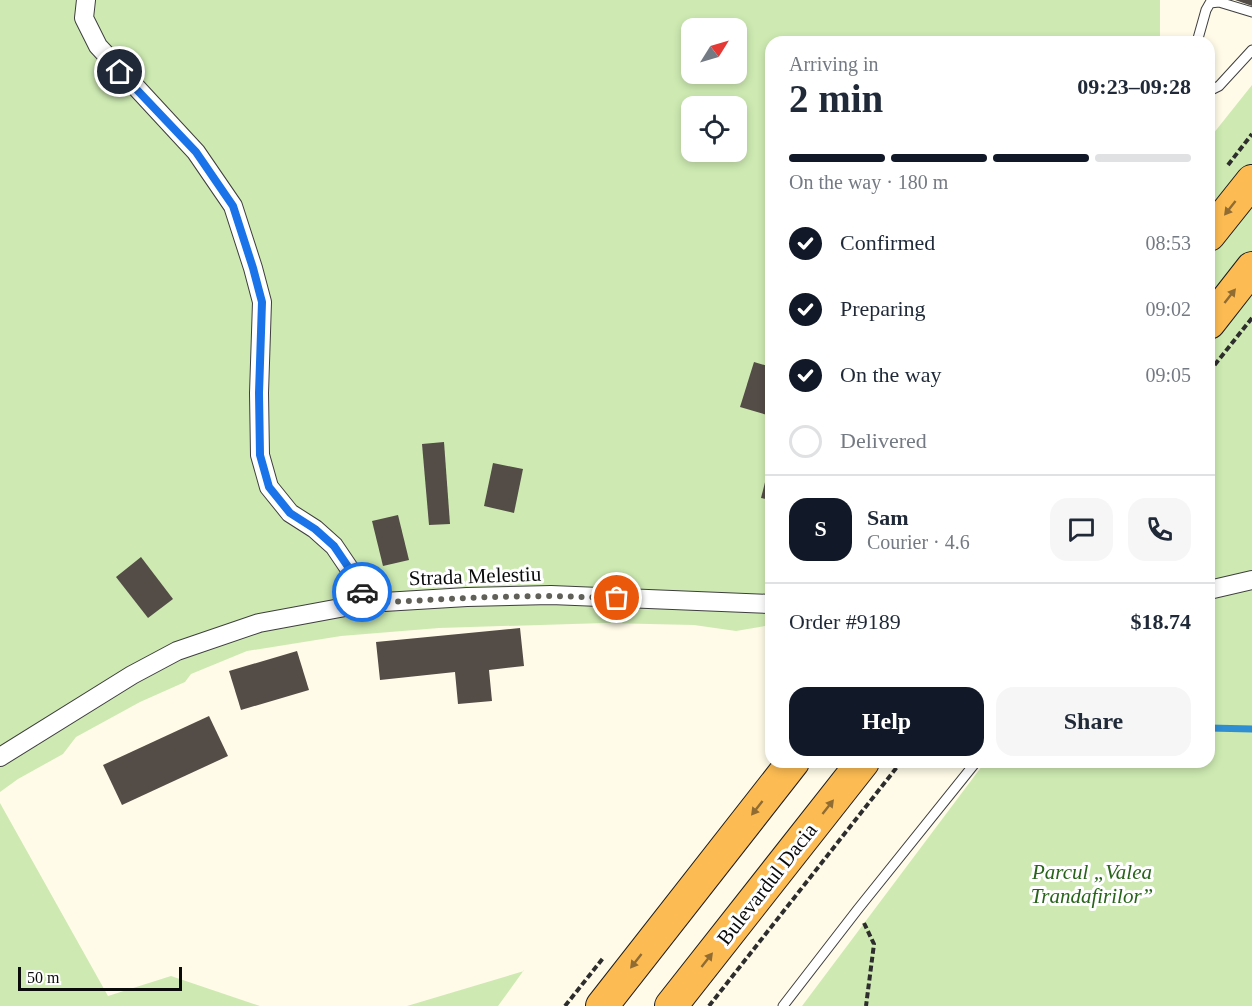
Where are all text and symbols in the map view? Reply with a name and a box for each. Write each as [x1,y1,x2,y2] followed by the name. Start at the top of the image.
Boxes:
[681,18,747,84] north arrow
[681,18,747,162] map controls
[94,46,145,97] pin
[789,53,878,75] text: Arriving in
[103,55,136,88] icon: home
[1077,74,1191,99] text: 09:23–09:28
[789,77,883,120] text: 2 min
[681,96,747,162] button: locate
[789,171,948,193] text: On the way · 180 m
[1225,201,1237,216] one-way arrow
[789,227,822,260] icon: check
[840,230,935,255] text: Confirmed
[1145,232,1191,254] text: 08:53
[1224,288,1237,304] one-way arrow
[789,293,822,326] icon: check
[840,296,926,321] text: Preparing
[1145,298,1191,320] text: 09:02
[789,359,822,392] icon: check
[840,362,941,387] text: On the way
[1145,364,1191,386] text: 09:05
[840,428,927,453] text: Delivered
[1050,498,1113,561] button: chat
[1128,498,1191,561] button: phone
[867,505,909,530] text: Sam
[814,516,827,541] text: S
[867,531,970,553] text: Courier · 4.6
[332,562,392,622] courier
[408,562,542,590] street label: Strada Melestiu
[591,572,642,623] pin
[346,576,379,609] icon: car
[600,581,633,614] icon: bag
[789,609,901,634] text: Order #9189
[1131,609,1191,634] text: $18.74
[789,687,984,756] button: Help
[996,687,1191,756] button: Share
[821,799,834,815] one-way arrow
[750,800,763,816] one-way arrow
[712,818,822,950] street label: Bulevardul Dacia
[1031,860,1153,908] park label: Parcul „Valea Trandafirilor”
[700,952,713,968] one-way arrow
[631,954,643,969] one-way arrow
[18,964,182,992] scale bar
[27,969,59,986] text: 50 m

